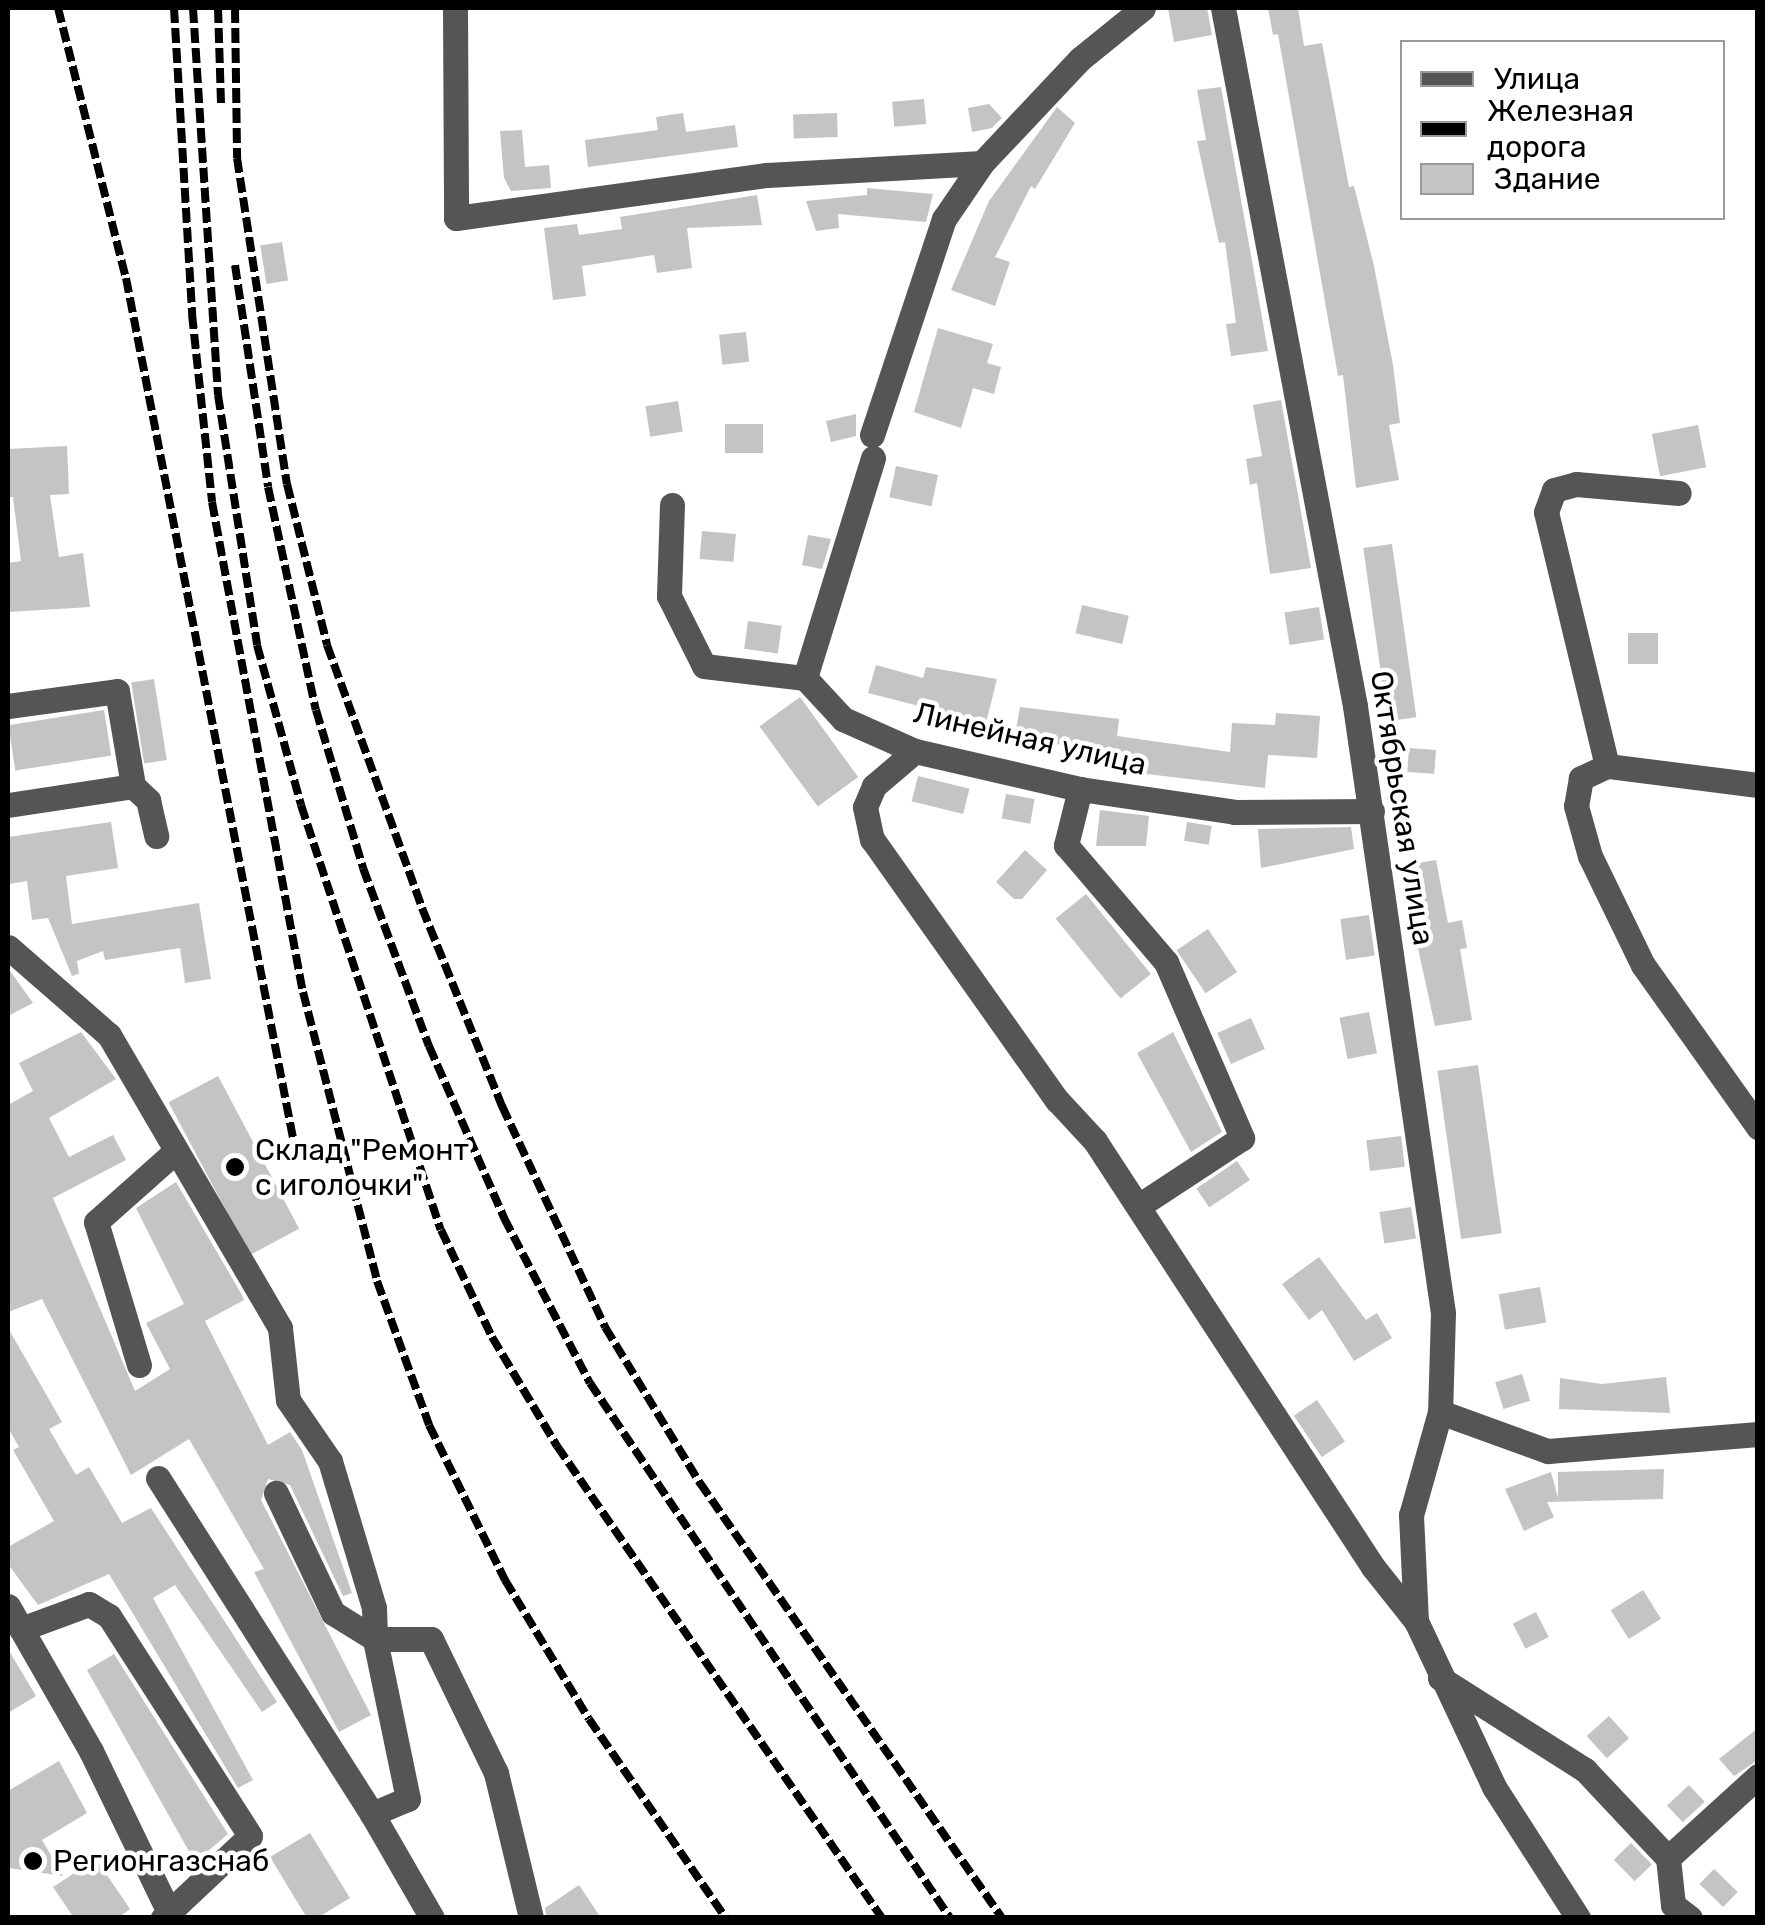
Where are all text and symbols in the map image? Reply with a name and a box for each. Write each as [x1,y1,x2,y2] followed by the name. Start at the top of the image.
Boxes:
[1400,40,1725,220] legend
[1494,61,1580,97] text: Улица
[1487,93,1634,165] text: Железная дорога
[1494,161,1601,197] text: Здание
[1363,668,1441,948] street label: Октябрьская улица
[910,695,1150,783] street label: Линейная улица
[255,1132,469,1202] place label: Склад "Ремонт с иголочки"
[224,1156,246,1178] marker: Склад "Ремонт с иголочки"
[53,1843,269,1879] place label: Регионгазснаб
[22,1850,44,1872] marker: Регионгазснаб

